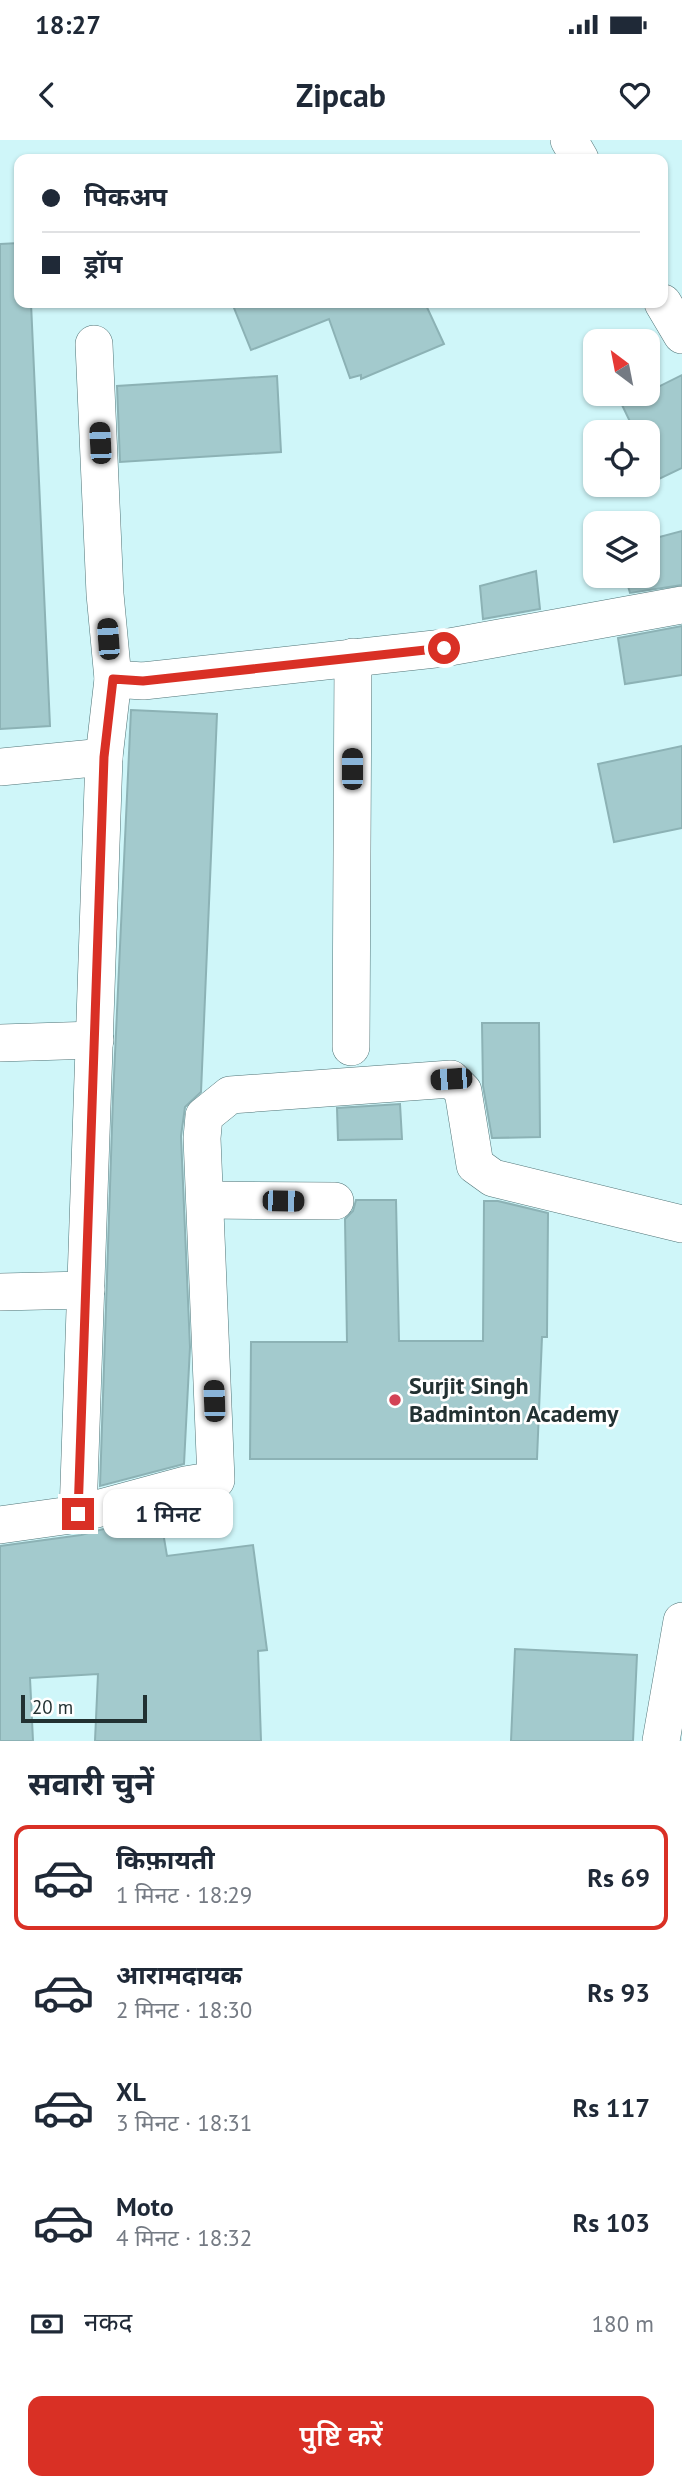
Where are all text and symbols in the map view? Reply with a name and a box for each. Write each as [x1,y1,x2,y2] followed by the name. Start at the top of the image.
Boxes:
[35,8,101,41] text: 18:27
[296,74,386,116] text: Zipcab
[28,76,66,114] icon: back
[616,76,654,114] icon: heart
[84,180,167,213] text: पिकअप
[84,247,122,280] text: ड्रॉप
[583,329,660,406] north arrow
[583,329,660,588] map controls
[583,420,660,497] button: locate
[89,421,112,465] car
[583,511,660,588] button: layers
[97,617,120,661] car
[428,632,460,664] route start
[342,748,363,790] car
[430,1067,473,1091] car
[262,1190,305,1212] car
[409,1370,619,1429] place label: Surjit Singh Badminton Academy
[203,1380,226,1422] car
[387,1392,403,1408] marker: Surjit Singh Badminton Academy
[102,1490,232,1538] callout: 1 मिनट
[62,1498,94,1530] route end
[135,1499,201,1528] text: 1 मिनट
[21,1692,147,1724] scale bar
[32,1695,73,1719] text: 20 m
[28,1762,154,1804] text: सवारी चुनें
[116,1843,215,1876] text: किफ़ायती
[32,1846,95,1909] icon: car
[587,1861,650,1894] text: Rs 69
[116,1880,252,1909] text: 1 मिनट · 18:29
[116,1958,242,1991] text: आरामदायक
[32,1961,95,2024] icon: car
[587,1976,650,2009] text: Rs 93
[116,1995,252,2024] text: 2 मिनट · 18:30
[116,2075,146,2108] text: XL
[32,2076,95,2139] icon: car
[573,2091,650,2124] text: Rs 117
[116,2108,252,2137] text: 3 मिनट · 18:31
[116,2190,174,2223] text: Moto
[32,2191,95,2254] icon: car
[573,2206,650,2239] text: Rs 103
[116,2223,252,2252] text: 4 मिनट · 18:32
[28,2305,66,2343] icon: cash
[84,2305,132,2338] text: नकद
[592,2309,654,2338] text: 180 m
[28,2396,654,2476] button: पुष्टि करें

